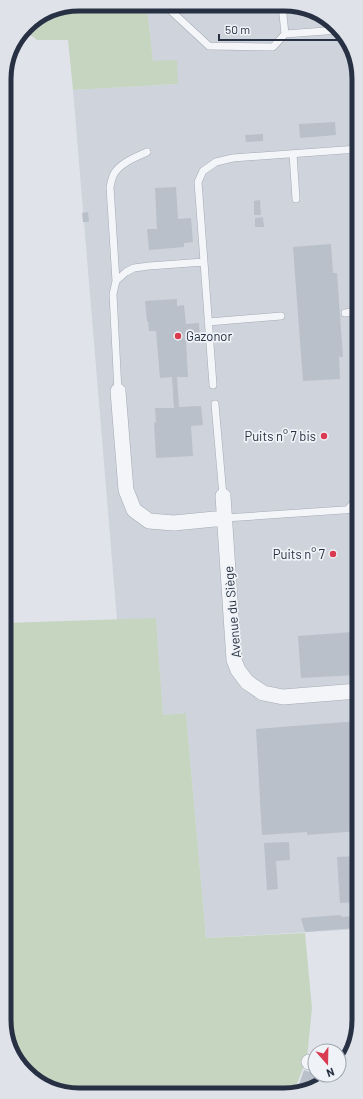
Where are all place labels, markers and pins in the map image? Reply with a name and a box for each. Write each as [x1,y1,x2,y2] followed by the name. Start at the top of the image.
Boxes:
[186,328,232,344] place label: Gazonor
[173,331,183,341] marker: Gazonor
[244,428,316,444] place label: Puits n° 7 bis
[319,431,329,441] marker: Puits n° 7 bis
[273,546,325,562] place label: Puits n° 7
[328,549,338,559] marker: Puits n° 7

